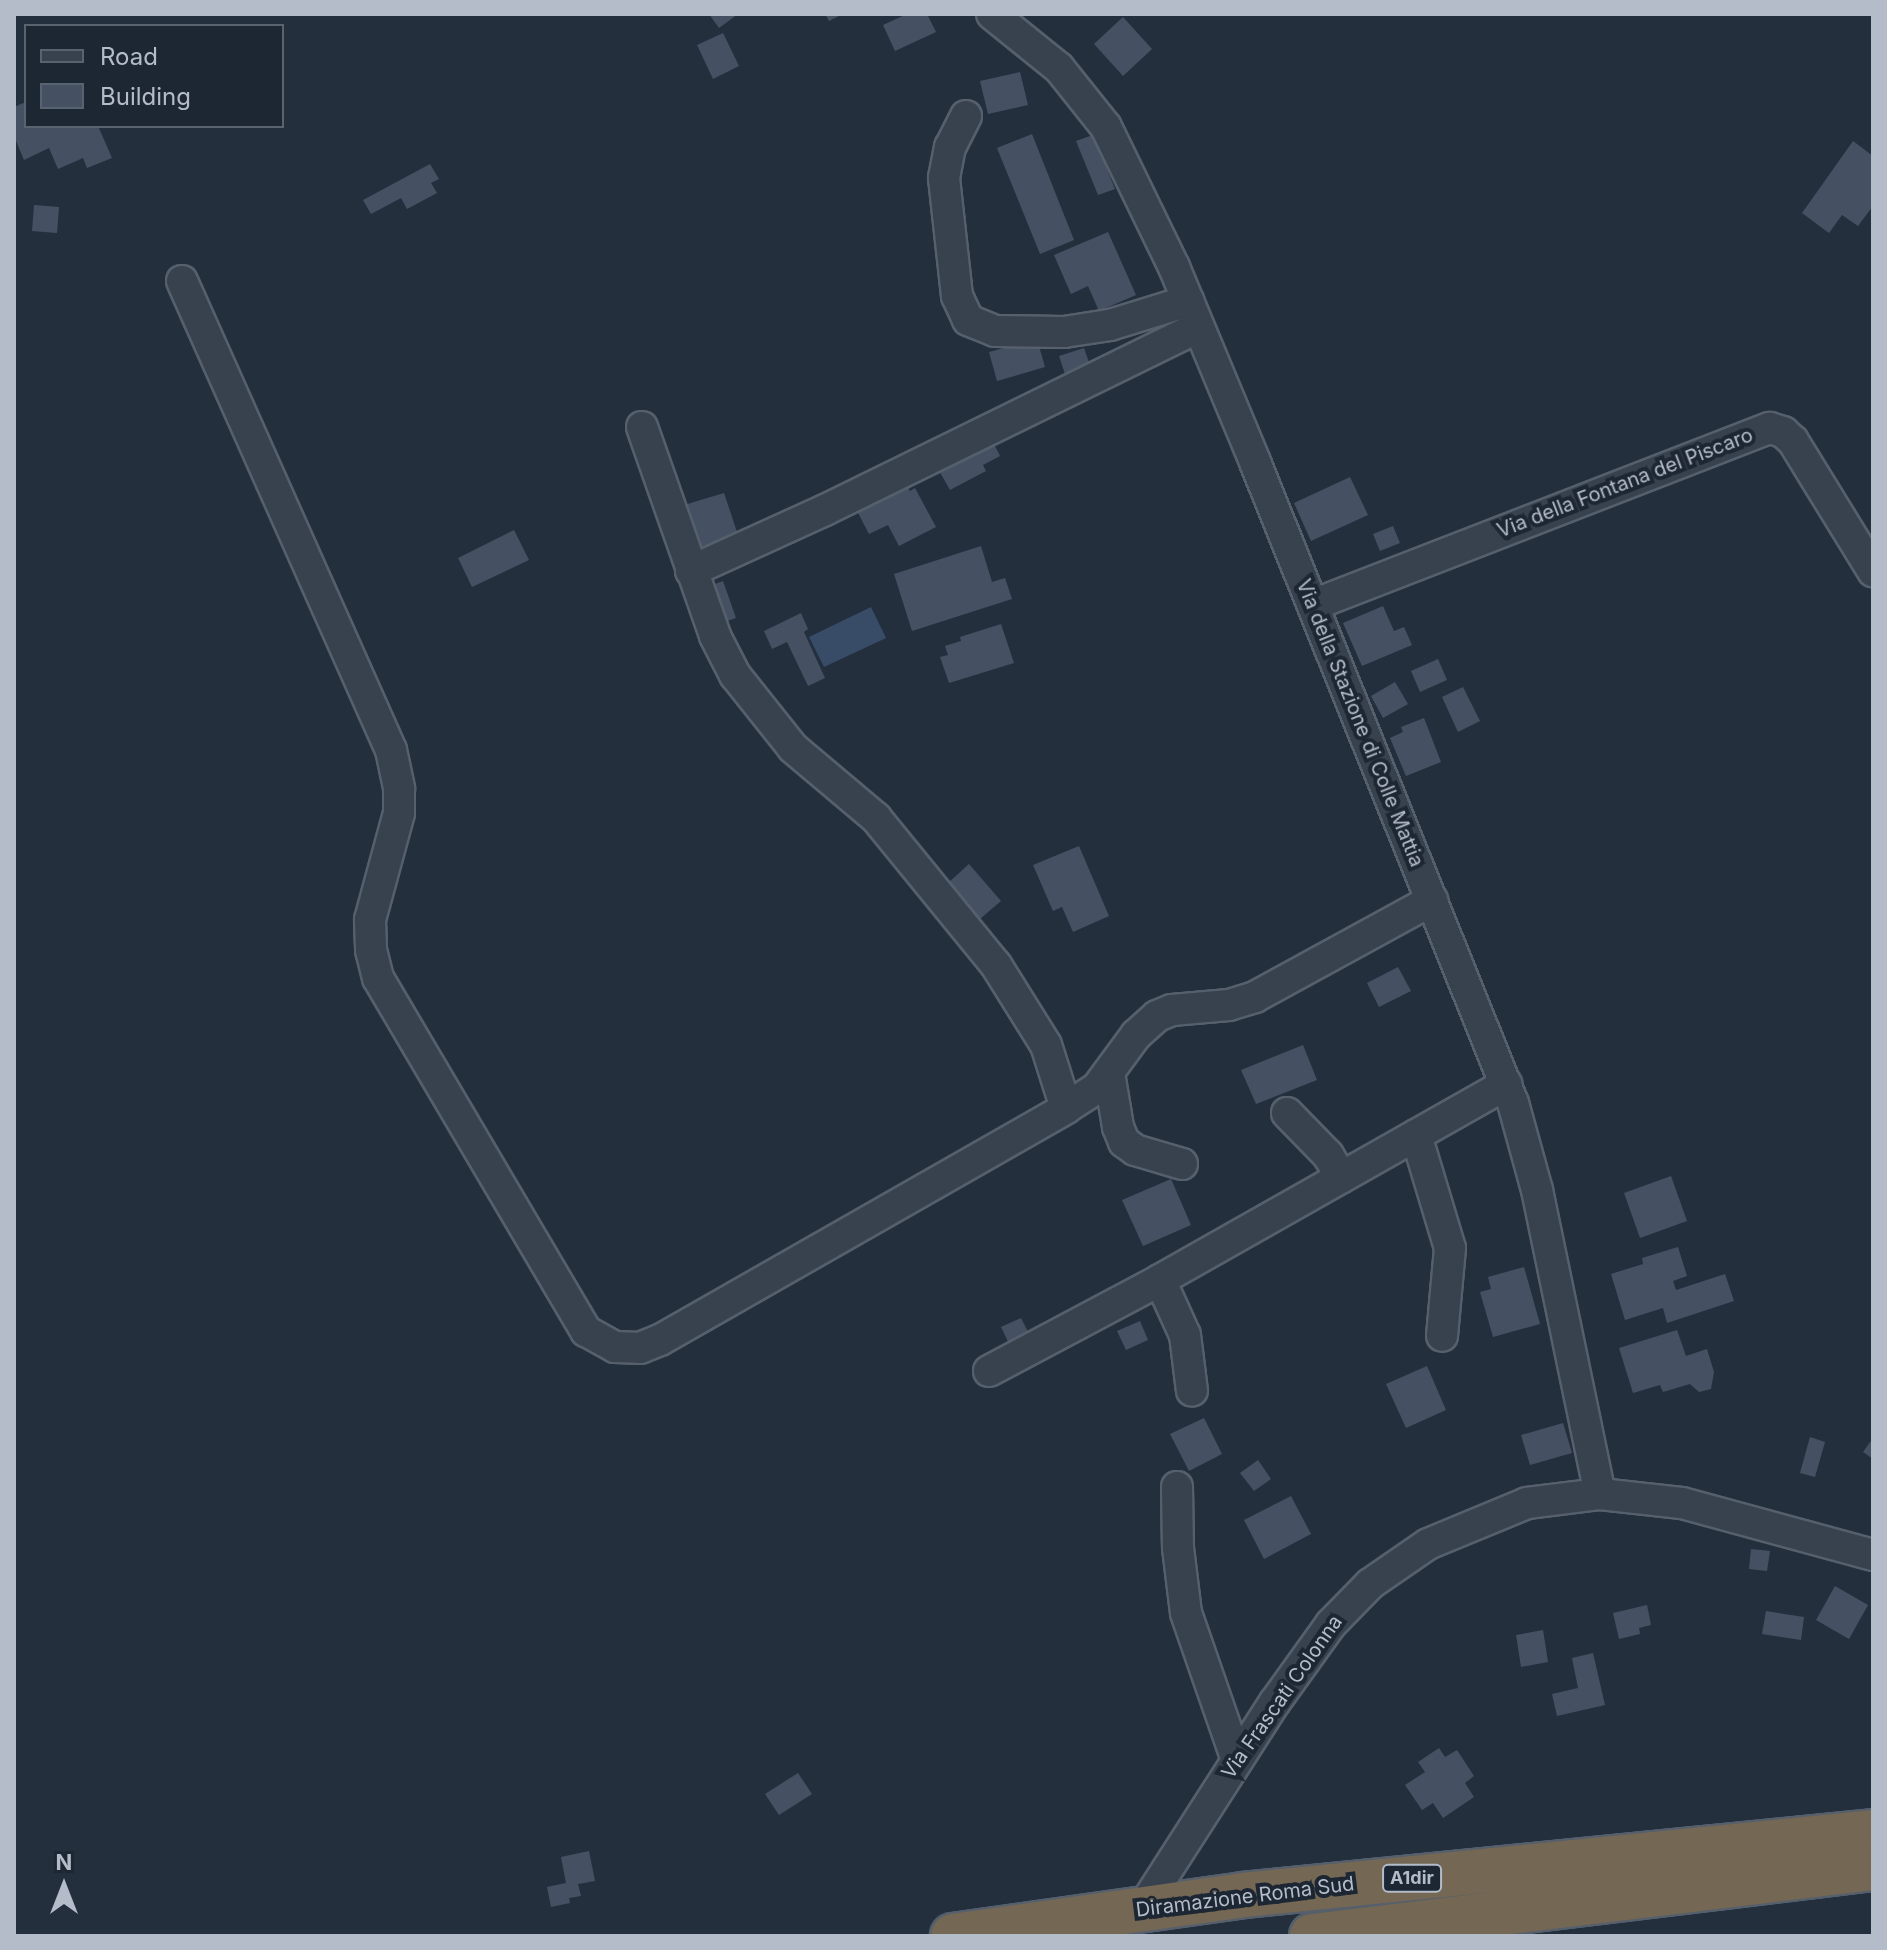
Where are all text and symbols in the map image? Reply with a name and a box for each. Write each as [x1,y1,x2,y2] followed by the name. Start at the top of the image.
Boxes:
[24,24,284,128] legend
[100,42,158,71] text: Road
[100,82,191,111] text: Building
[1494,423,1756,543] street label: Via della Fontana del Piscaro
[1291,576,1429,870] street label: Via della Stazione di Colle Mattia
[1216,1611,1348,1783] street label: Via Frascati Colonna
[24,1846,104,1926] north arrow
[56,1849,72,1875] text: N
[1382,1864,1442,1892] road number: A1dir
[1135,1872,1355,1922] street label: Diramazione Roma Sud

